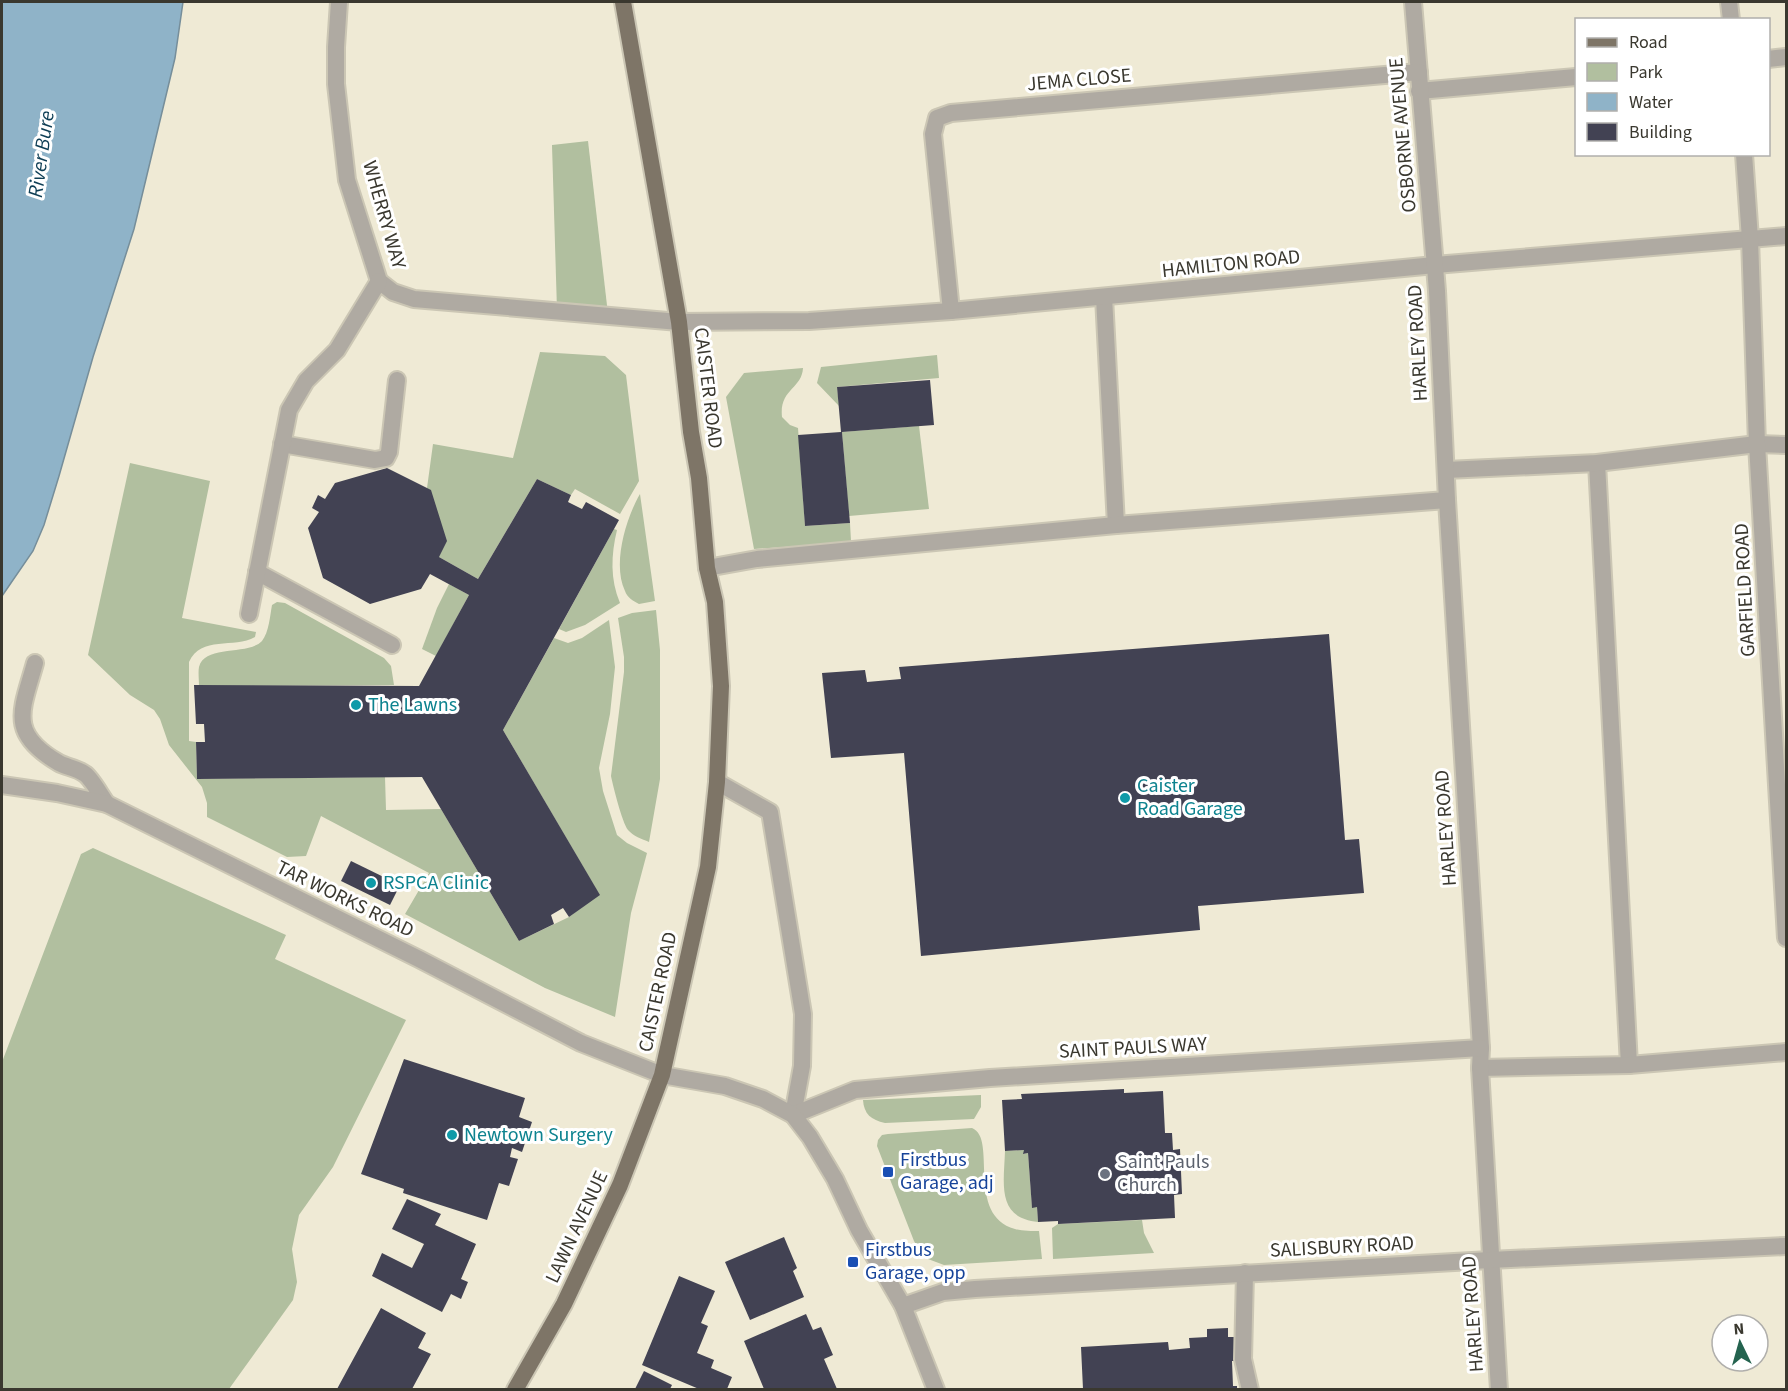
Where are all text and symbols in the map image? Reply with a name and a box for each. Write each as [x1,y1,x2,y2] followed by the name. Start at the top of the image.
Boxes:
[1575,18,1770,156] legend
[1629,30,1668,55] text: Road
[1382,56,1424,214] street label: OSBORNE AVENUE
[1629,60,1663,85] text: Park
[1026,61,1132,99] street label: JEMA CLOSE
[1629,90,1673,115] text: Water
[20,109,62,199] water label: River Bure
[1629,120,1692,145] text: Building
[355,158,413,273] street label: WHERRY WAY
[1160,243,1302,285] street label: HAMILTON ROAD
[1401,284,1435,402] street label: HARLEY ROAD
[687,326,729,450] street label: CAISTER ROAD
[1728,522,1762,658] street label: GARFIELD ROAD
[368,691,457,719] place label: The Lawns
[349,698,363,712] marker: The Lawns
[1428,769,1464,887] street label: HARLEY ROAD
[1137,772,1243,823] place label: Caister Road Garage
[1118,791,1132,805] marker: Caister Road Garage
[271,854,419,944] street label: TAR WORKS ROAD
[383,869,489,897] place label: RSPCA Clinic
[364,876,378,890] marker: RSPCA Clinic
[632,929,684,1055] street label: CAISTER ROAD
[1058,1030,1208,1066] street label: SAINT PAULS WAY
[464,1121,613,1149] place label: Newtown Surgery
[445,1128,459,1142] marker: Newtown Surgery
[900,1146,994,1197] place label: Firstbus Garage, adj
[1117,1148,1209,1199] place label: Saint Pauls Church
[881,1165,895,1179] marker: Firstbus Garage, adj
[539,1166,615,1288] street label: LAWN AVENUE
[1098,1167,1112,1181] marker: Saint Pauls Church
[1269,1229,1415,1265] street label: SALISBURY ROAD
[865,1236,966,1287] place label: Firstbus Garage, opp
[846,1255,860,1269] marker: Firstbus Garage, opp
[1455,1255,1491,1373] street label: HARLEY ROAD
[1710,1313,1770,1373] north arrow
[1733,1318,1745,1340] text: N

